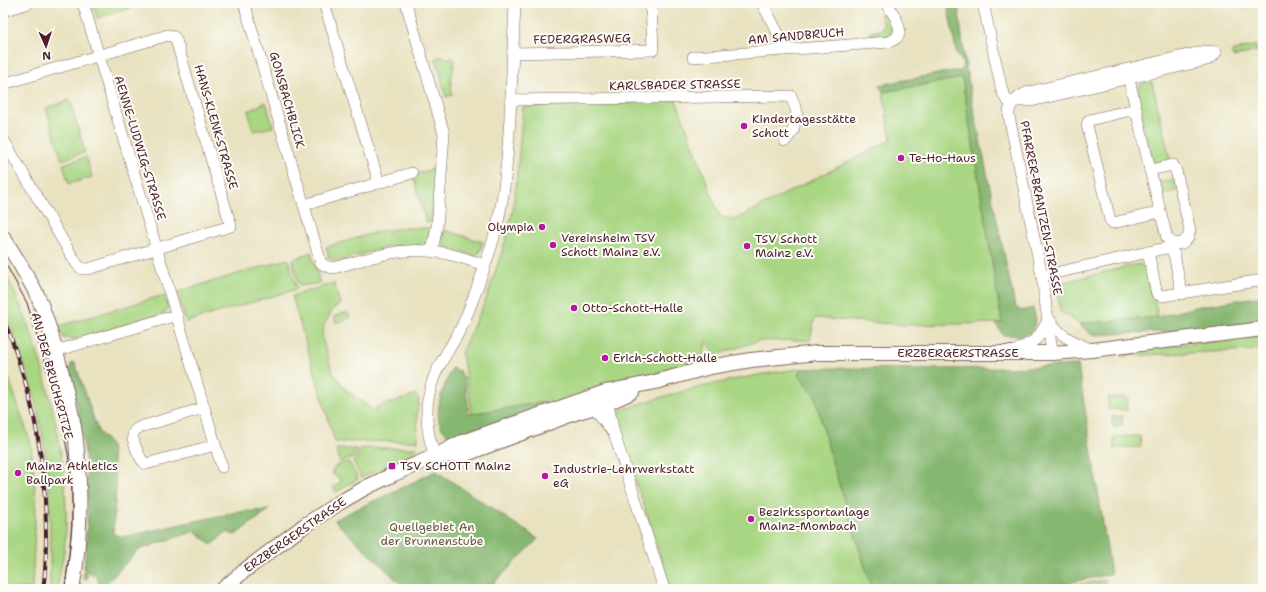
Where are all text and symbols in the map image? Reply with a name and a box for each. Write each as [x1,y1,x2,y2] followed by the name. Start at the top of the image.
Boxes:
[747,24,845,48] street label: AM SANDBRUCH
[26,26,66,66] north arrow
[533,30,631,48] street label: FEDERGRASWEG
[41,48,51,63] text: N
[266,50,309,150] street label: GONSBACHBLICK
[190,63,242,191] street label: HANS-KLENK-STRASSE
[110,74,170,222] street label: AENNE-LUDWIG-STRASSE
[609,76,741,94] street label: KARLSBADER STRASSE
[752,111,856,141] place label: Kindertagesstätte Schott
[1016,119,1066,297] street label: PFARRER-BRANTZEN-STRASSE
[739,121,749,131] marker: Kindertagesstätte Schott
[909,150,976,166] place label: Te-Ho-Haus
[896,153,906,163] marker: Te-Ho-Haus
[487,219,535,235] place label: Olympia
[537,222,547,232] marker: Olympia
[561,230,661,260] place label: Vereinsheim TSV Schott Mainz e.V.
[755,231,817,261] place label: TSV Schott Mainz e.V.
[548,240,558,250] marker: Vereinsheim TSV Schott Mainz e.V.
[742,241,752,251] marker: TSV Schott Mainz e.V.
[582,300,684,316] place label: Otto-Schott-Halle
[569,303,579,313] marker: Otto-Schott-Halle
[27,311,77,441] street label: AN DER BRUCHSPITZE
[897,345,1019,361] street label: ERZBERGERSTRASSE
[613,350,717,366] place label: Erich-Schott-Halle
[600,353,610,363] marker: Erich-Schott-Halle
[26,458,118,488] place label: Mainz Athletics Ballpark
[400,458,511,474] place label: TSV SCHOTT Mainz
[387,461,397,471] marker: TSV SCHOTT Mainz
[553,461,695,491] place label: Industrie-Lehrwerkstatt eG
[13,468,23,478] marker: Mainz Athletics Ballpark
[540,471,550,481] marker: Industrie-Lehrwerkstatt eG
[241,494,349,576] street label: ERZBERGERSTRASSE
[759,504,870,534] place label: Bezirkssportanlage Mainz-Mombach
[746,514,756,524] marker: Bezirkssportanlage Mainz-Mombach
[380,519,484,549] park label: Quellgebiet An der Brunnenstube

